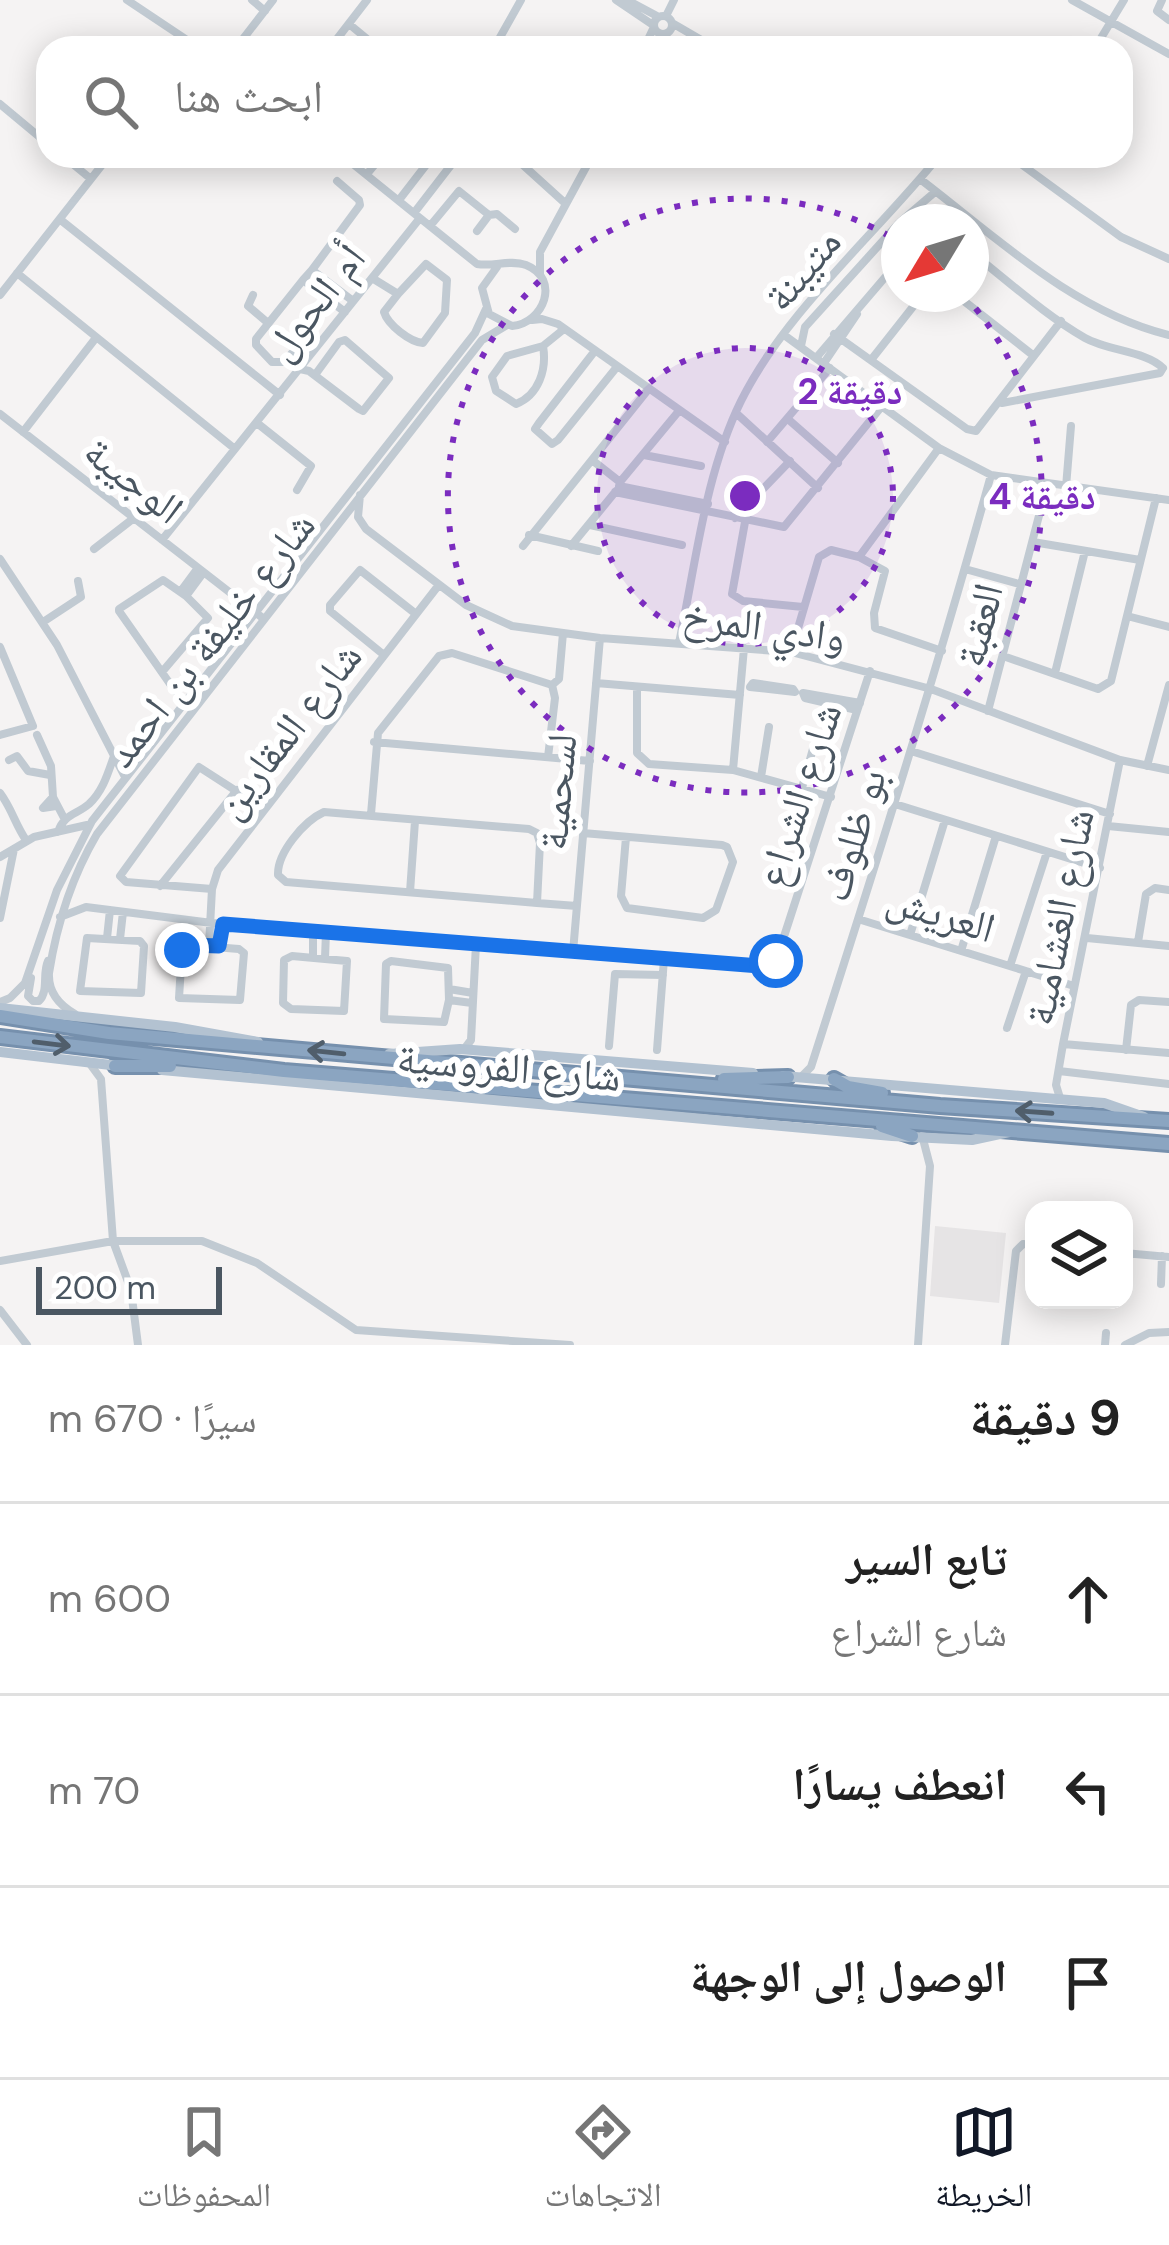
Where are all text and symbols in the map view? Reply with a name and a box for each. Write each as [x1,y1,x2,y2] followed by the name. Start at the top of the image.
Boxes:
[36,36,1133,168] search box
[174,67,323,126] text: ابحث هنا
[78,69,144,135] icon: search
[881,204,989,312] north arrow
[751,216,853,322] street label: متيبنة
[252,233,378,372] street label: أم الحول
[798,368,902,415] text: 2 دقيقة
[73,424,195,536] street label: الوجيبة
[988,473,1096,520] text: 4 دقيقة
[724,475,766,517] centre of rings
[93,500,327,778] street label: شارع خليفة بن احمد
[942,578,1016,672] street label: العقبة
[678,587,849,670] street label: وادي المرخ
[202,631,374,829] street label: شارع المقارين
[743,696,855,894] street label: شارع الشراع
[525,732,589,852] street label: لسحمية
[807,762,899,908] street label: بو ظلوف
[1011,804,1107,1030] street label: شارع الغشامية
[880,871,1002,955] street label: العريش
[155,923,209,977] route end
[749,934,803,988] route start
[395,1030,623,1104] street label: شارع الفروسية
[32,1033,71,1056] one-way arrow
[307,1040,346,1063] one-way arrow
[1016,1101,1055,1124] one-way arrow
[1025,1201,1133,1309] map controls
[1025,1201,1133,1309] button: layers
[36,1261,222,1314] scale bar
[54,1266,156,1309] text: 200 m
[970,1384,1121,1451] text: 9 دقيقة
[48,1393,257,1444] text: سيرًا · 670 m
[846,1530,1007,1589] text: تابع السير
[1055,1566,1121,1632] icon: ahead
[48,1573,171,1624] text: 600 m
[830,1607,1007,1658] text: شارع الشراع
[792,1755,1007,1814] text: انعطف يسارًا
[1055,1758,1121,1824] icon: left
[48,1765,140,1816] text: 70 m
[690,1947,1007,2006] text: الوصول إلى الوجهة
[1055,1950,1121,2016] icon: arrive
[137,2099,271,2227] tab: المحفوظات
[544,2099,662,2227] tab: الاتجاهات
[935,2099,1032,2227] tab: الخريطة

